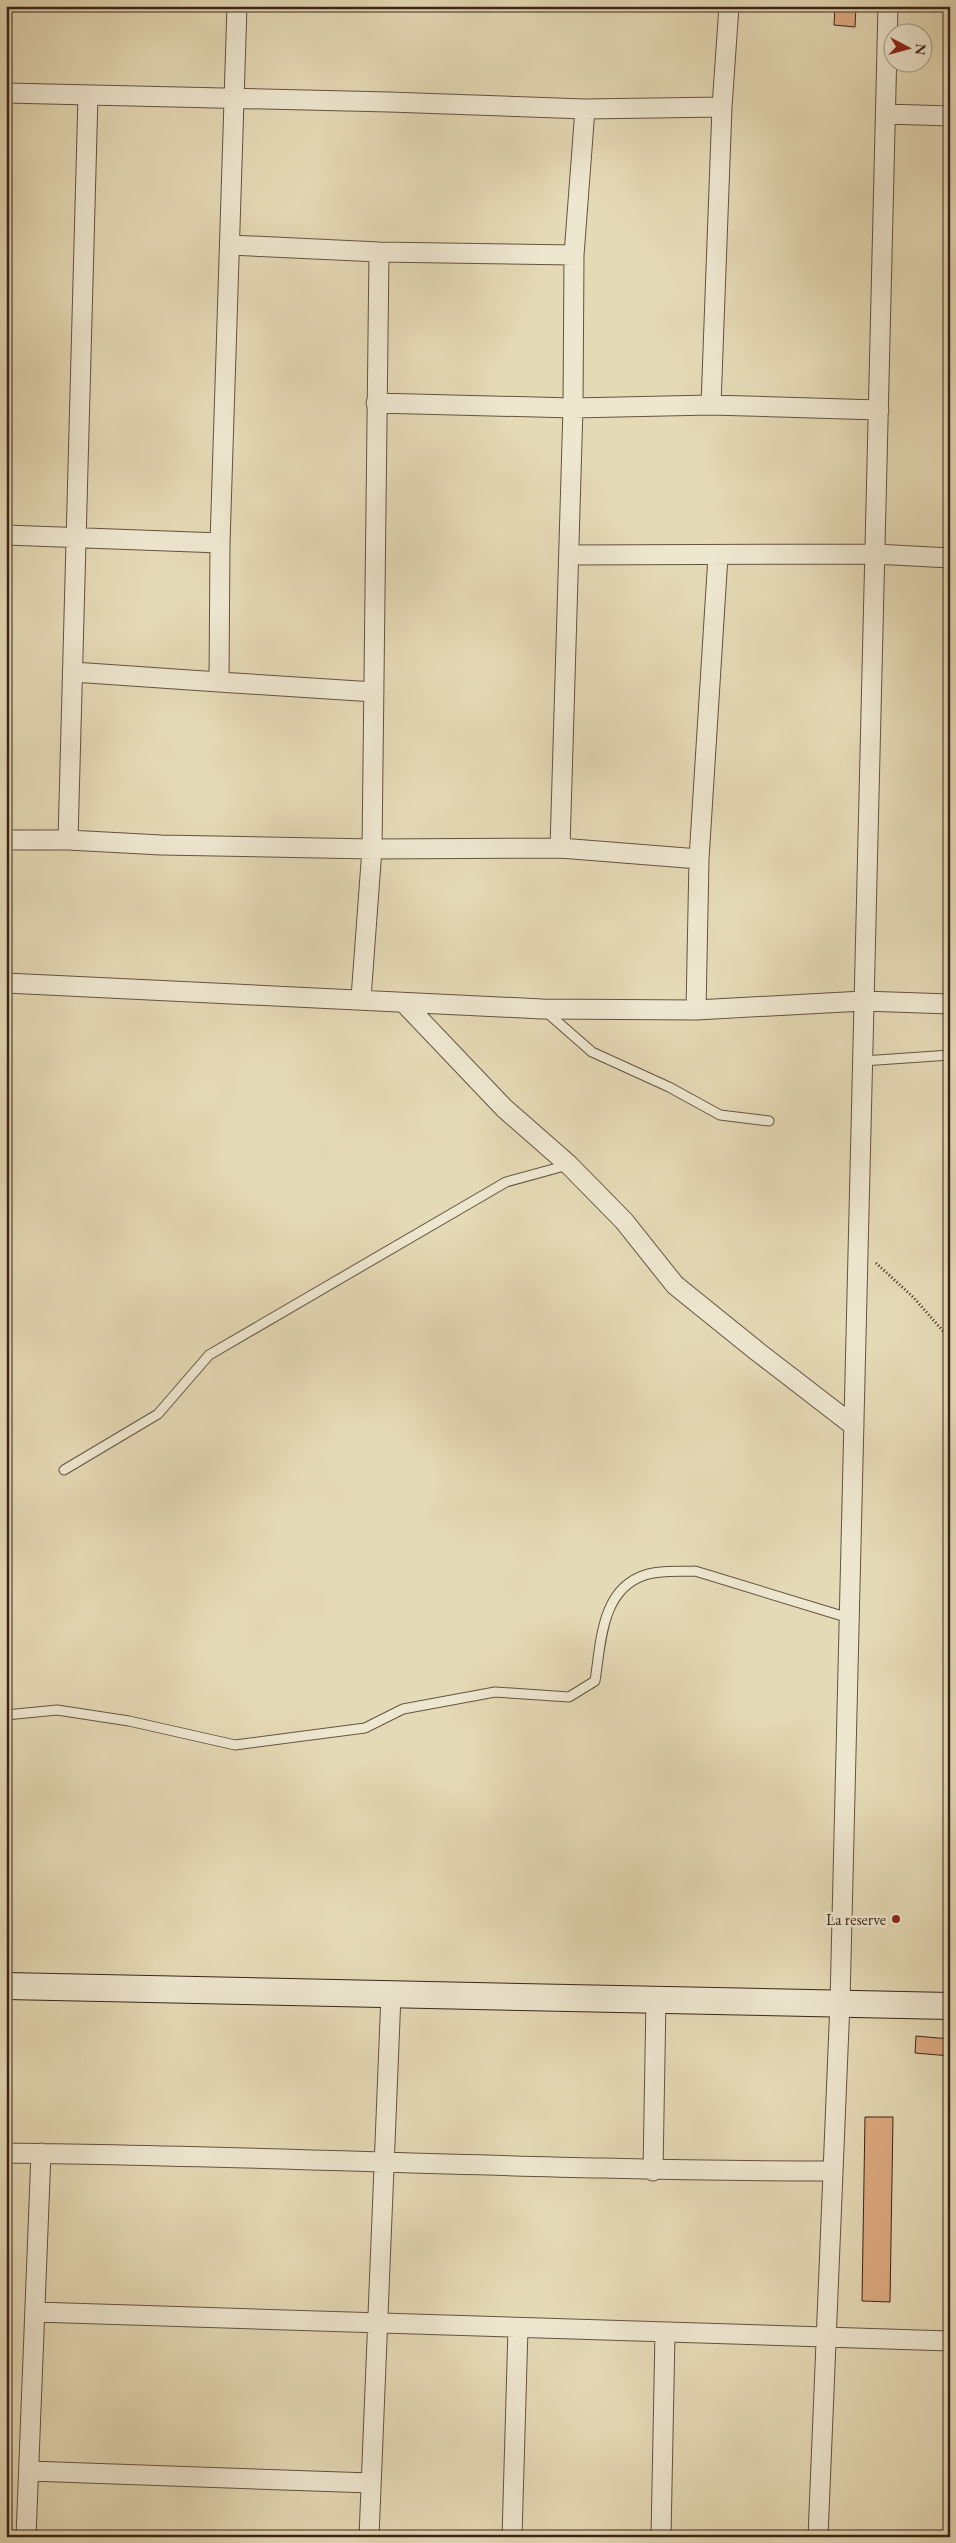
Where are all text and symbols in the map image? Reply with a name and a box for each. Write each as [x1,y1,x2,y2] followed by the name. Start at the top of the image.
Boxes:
[884,22,934,72] north arrow
[911,43,930,57] text: N
[826,1909,886,1930] place label: La reserve
[890,1913,902,1925] marker: La reserve

